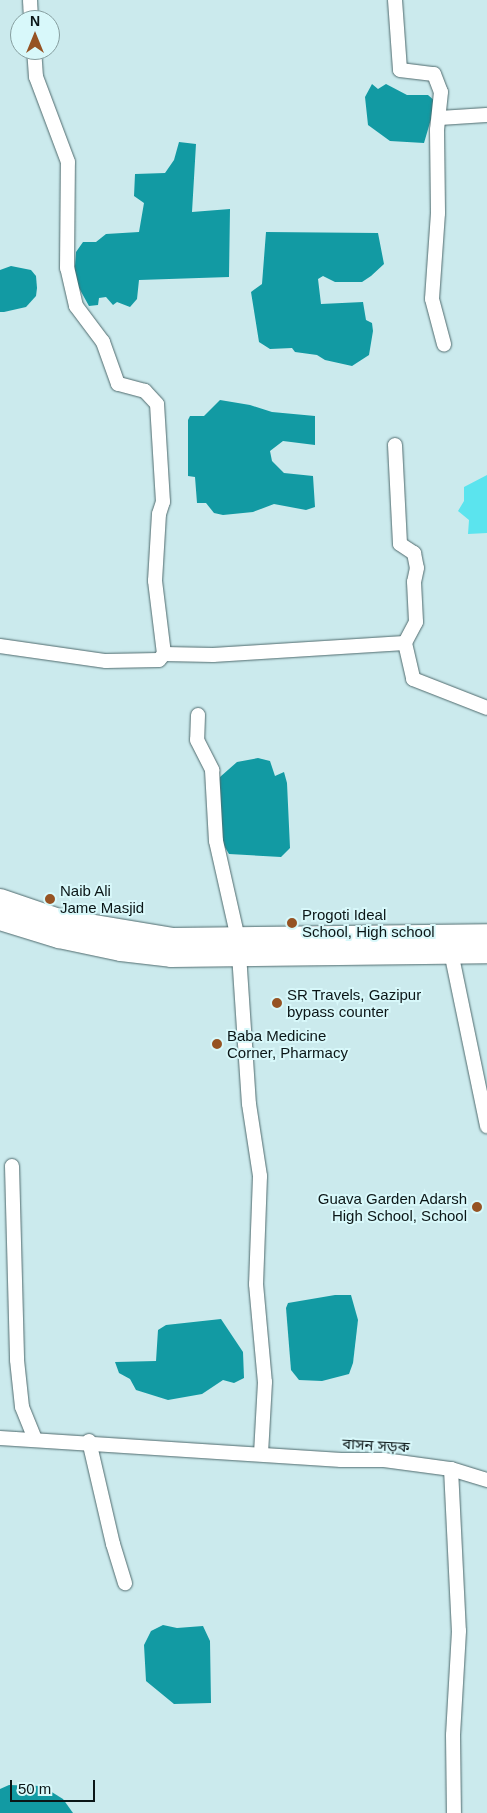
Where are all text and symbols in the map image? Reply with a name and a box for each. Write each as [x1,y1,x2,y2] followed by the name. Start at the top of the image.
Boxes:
[10,10,60,60] north arrow
[30,13,40,29] text: N
[60,881,144,916] place label: Naib Ali Jame Masjid
[44,893,56,905] marker: Naib Ali Jame Masjid
[302,905,435,940] place label: Progoti Ideal School, High school
[286,917,298,929] marker: Progoti Ideal School, High school
[287,985,421,1020] place label: SR Travels, Gazipur bypass counter
[271,997,283,1009] marker: SR Travels, Gazipur bypass counter
[227,1026,348,1061] place label: Baba Medicine Corner, Pharmacy
[211,1038,223,1050] marker: Baba Medicine Corner, Pharmacy
[317,1189,467,1224] place label: Guava Garden Adarsh High School, School
[471,1201,483,1213] marker: Guava Garden Adarsh High School, School
[342,1434,410,1456] street label: বাসন সড়ক
[12,1770,98,1802] scale bar
[18,1780,51,1797] text: 50 m

